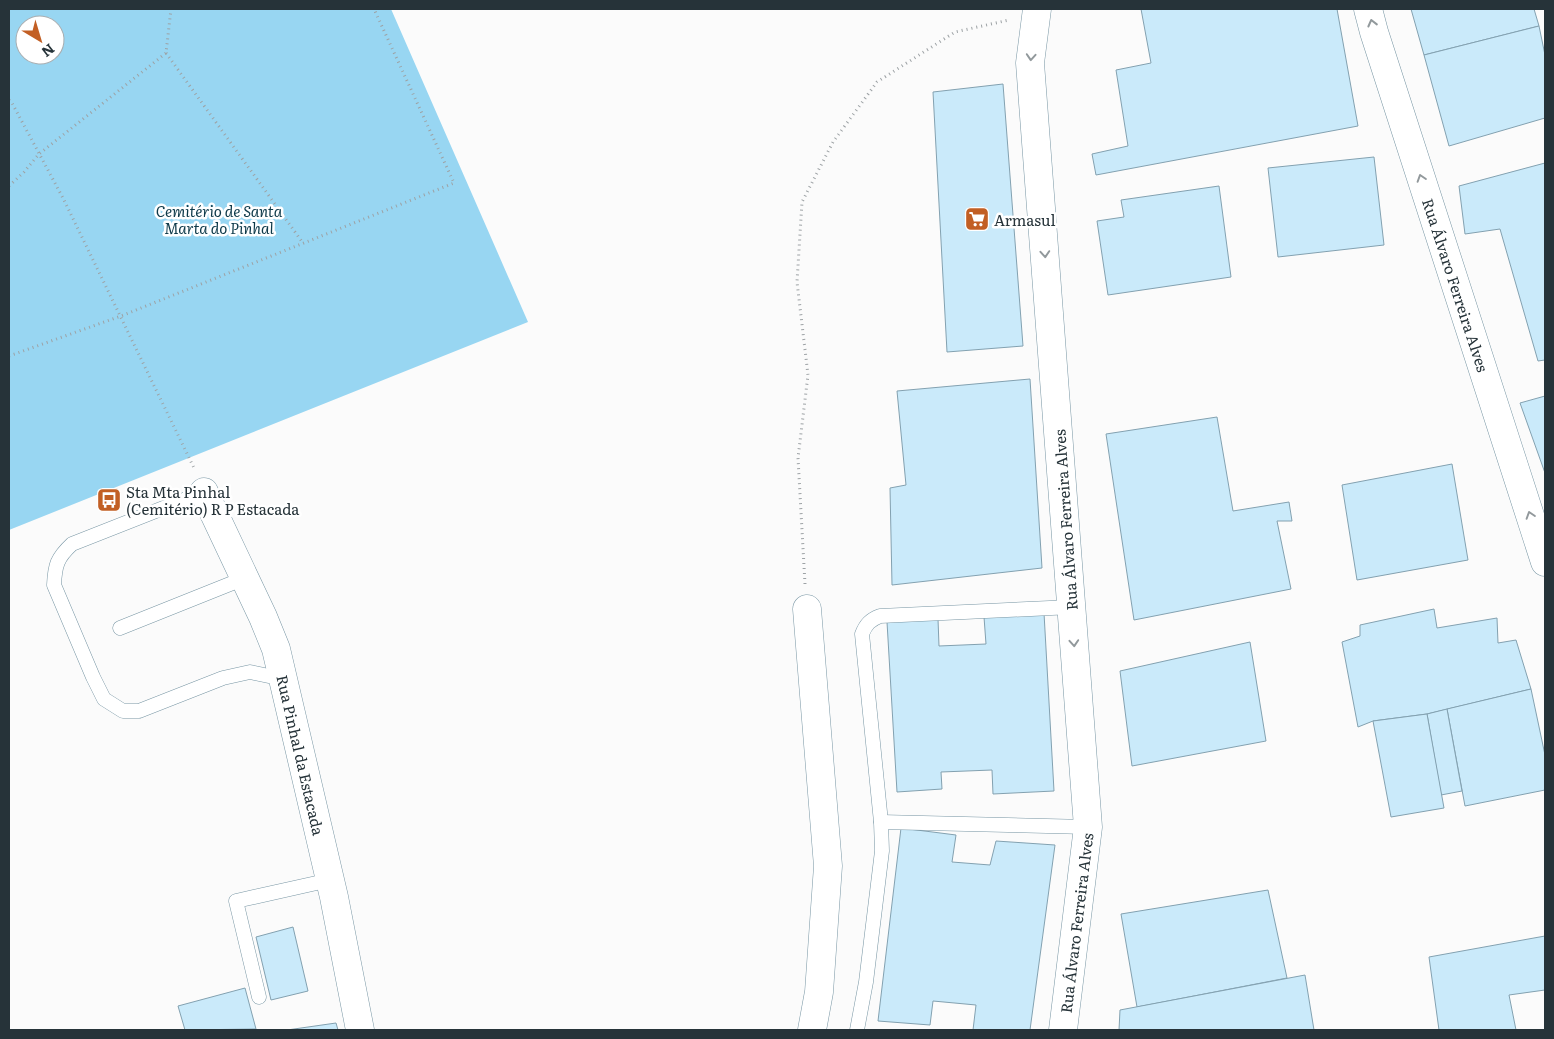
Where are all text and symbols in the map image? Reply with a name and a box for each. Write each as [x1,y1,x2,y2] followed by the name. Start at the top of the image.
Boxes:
[15,15,65,65] north arrow
[1367,18,1378,27] one-way arrow
[38,40,59,63] text: N
[1026,53,1037,61] one-way arrow
[1417,174,1427,182] one-way arrow
[1417,195,1495,375] street label: Rua Álvaro Ferreira Alves
[156,199,283,239] park label: Cemitério de Santa Marta do Pinhal
[964,206,990,232] supermarket icon: Armasul
[994,208,1056,231] place label: Armasul
[1039,250,1050,258] one-way arrow
[1047,429,1083,611] street label: Rua Álvaro Ferreira Alves
[126,480,300,520] place label: Sta Mta Pinhal (Cemitério) R P Estacada
[96,487,122,513] bus stop icon: Sta Mta Pinhal (Cemitério) R P Estacada
[1526,512,1536,520] one-way arrow
[1069,639,1080,647] one-way arrow
[271,673,331,838] street label: Rua Pinhal da Estacada
[1054,831,1098,1014] street label: Rua Álvaro Ferreira Alves

